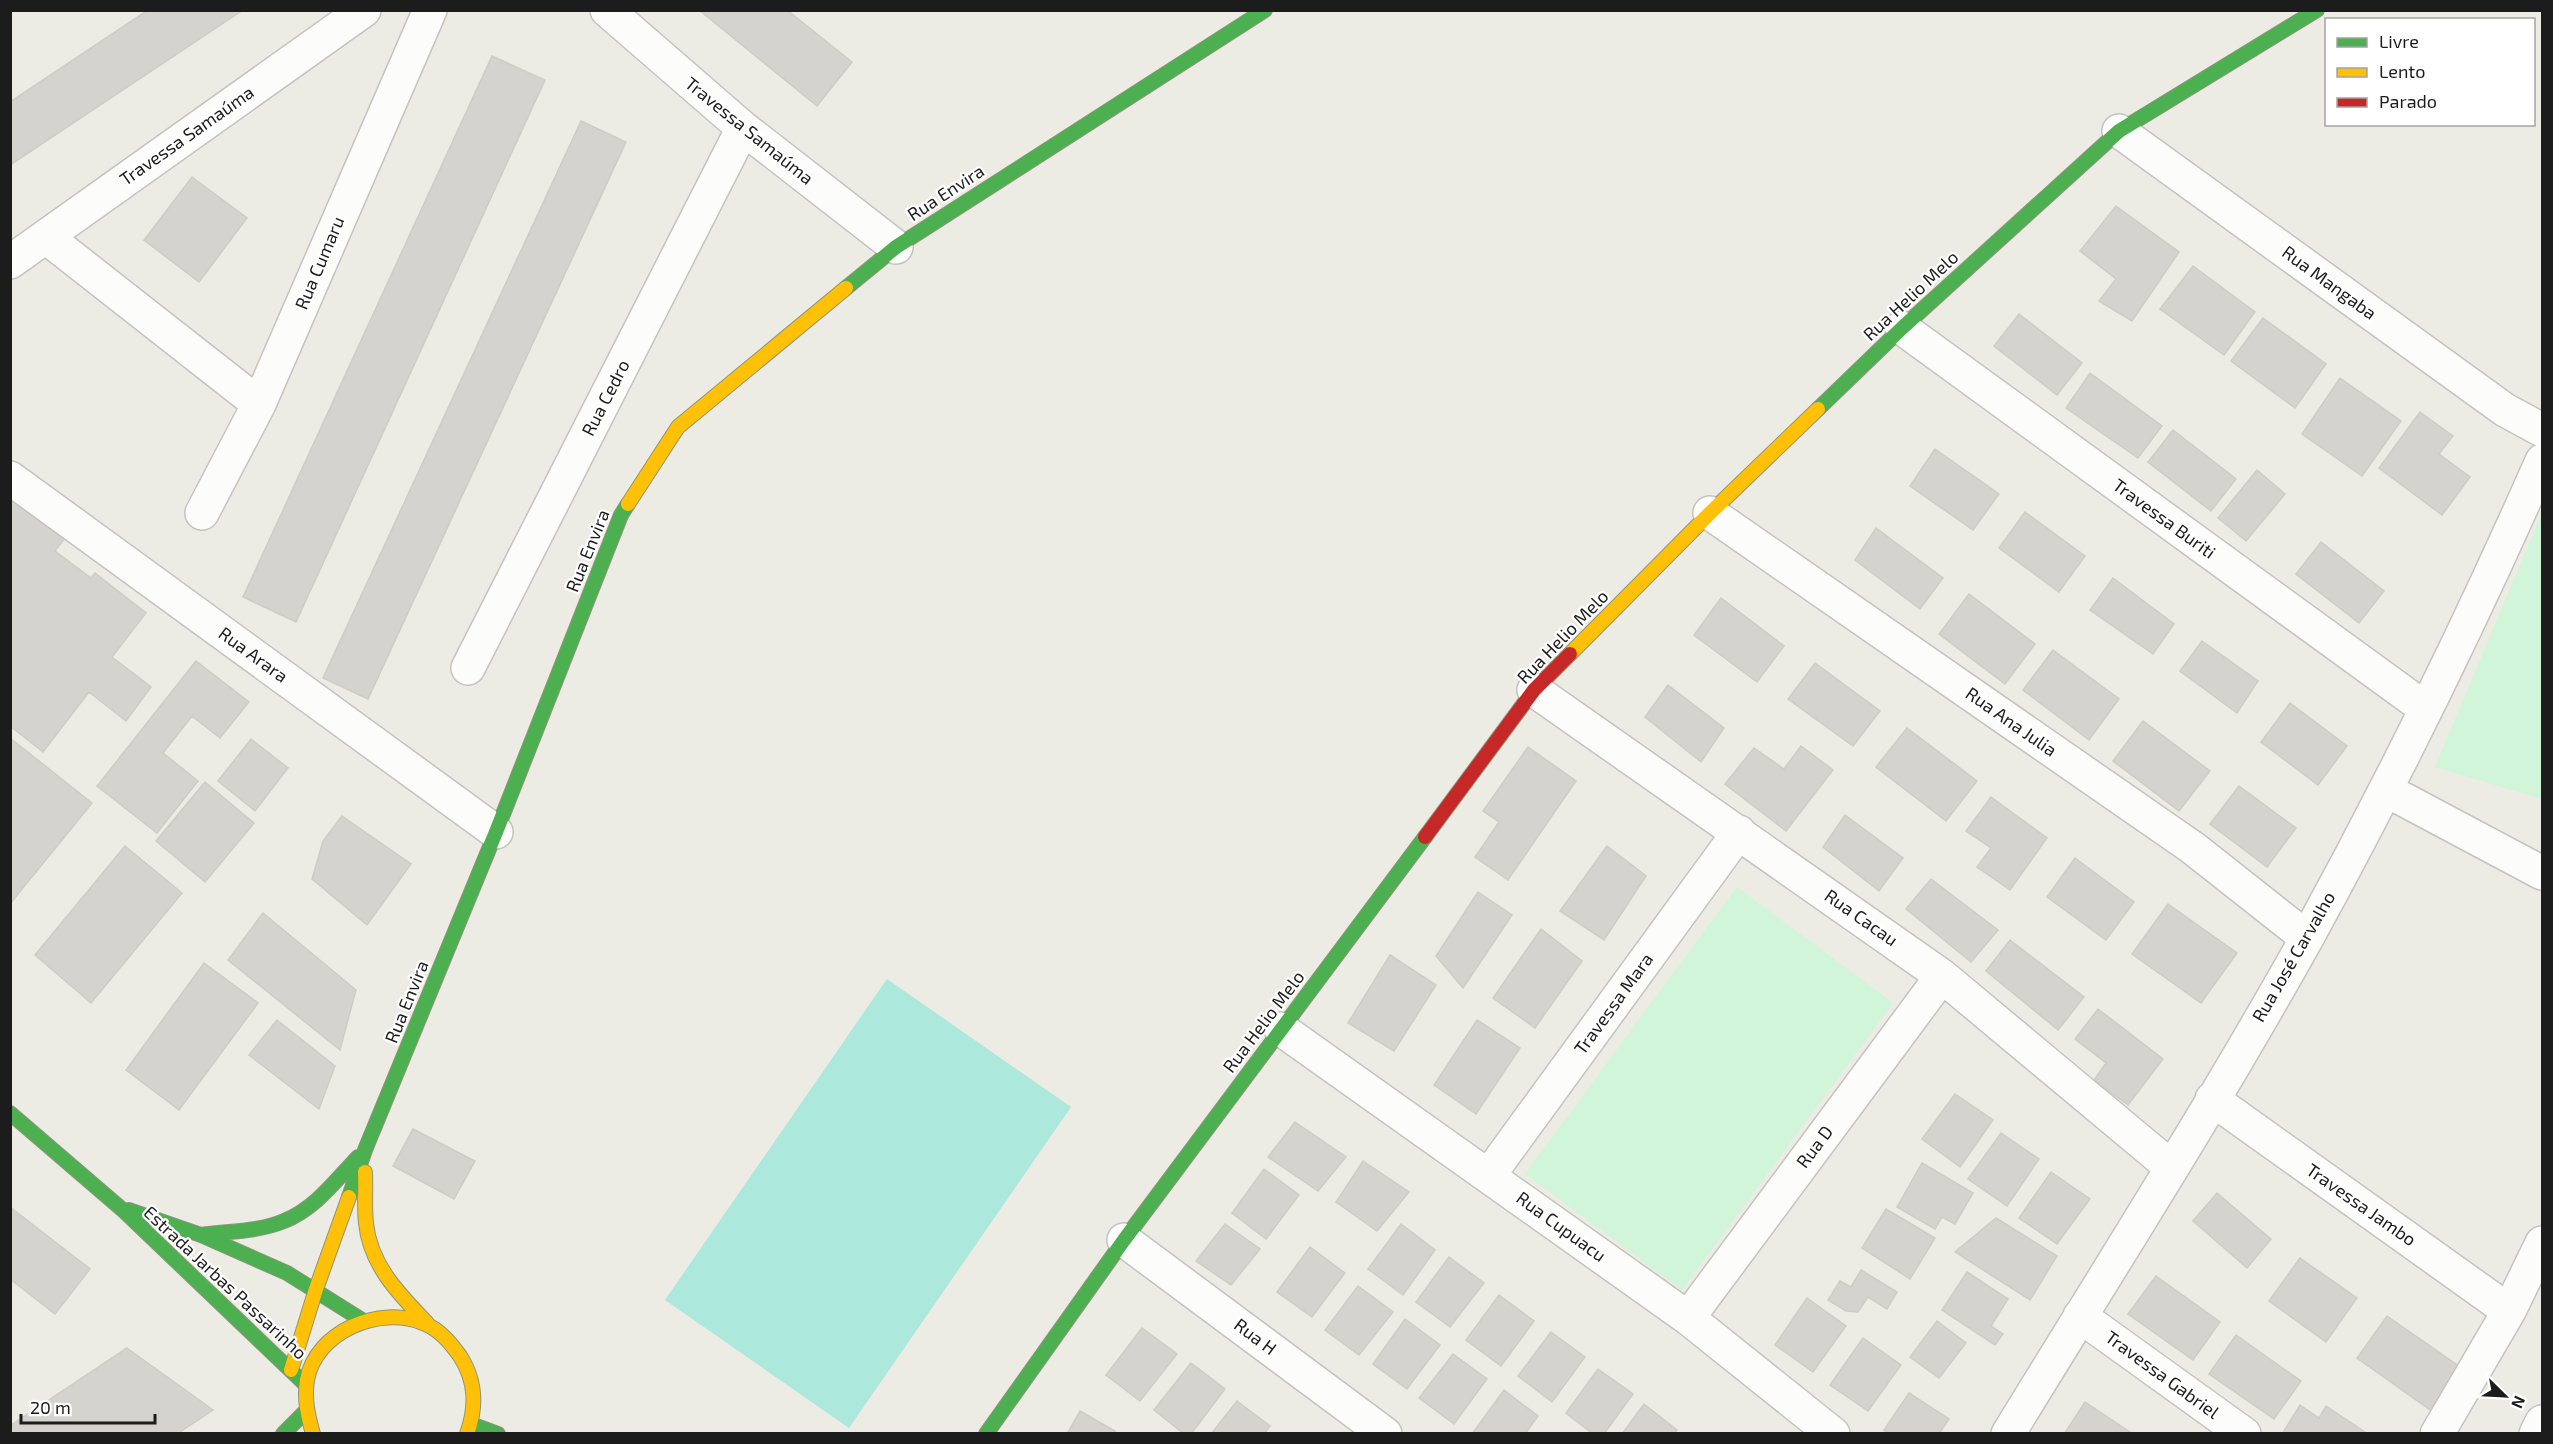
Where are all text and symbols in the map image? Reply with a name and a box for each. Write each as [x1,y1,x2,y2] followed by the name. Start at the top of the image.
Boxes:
[2325,18,2535,126] legend
[2379,30,2419,52] text: Livre
[2379,60,2425,82] text: Lento
[681,72,818,189] street label: Travessa Samaúma
[115,81,258,190] street label: Travessa Samaúma
[2379,90,2437,112] text: Parado
[903,159,988,225] street label: Rua Envira
[290,213,349,312] street label: Rua Cumaru
[2278,241,2381,324] street label: Rua Mangaba
[1858,246,1962,345] street label: Rua Helio Melo
[577,356,634,439] street label: Rua Cedro
[2109,474,2220,563] street label: Travessa Buriti
[561,506,614,595] street label: Rua Envira
[1512,585,1613,688] street label: Rua Helio Melo
[215,622,293,687] street label: Rua Arara
[1962,682,2061,761] street label: Rua Ana Julia
[1821,884,1902,950] street label: Rua Cacau
[2247,887,2339,1026] street label: Rua José Carvalho
[1569,948,1657,1058] street label: Travessa Mara
[380,957,433,1046] street label: Rua Envira
[1218,966,1309,1077] street label: Rua Helio Melo
[1791,1121,1837,1172] street label: Rua D
[2302,1158,2421,1250] street label: Travessa Jambo
[1512,1186,1611,1266] street label: Rua Cupuacu
[140,1201,312,1364] street label: Estrada Jarbas Passarinho
[1230,1313,1281,1359] street label: Rua H
[2101,1326,2224,1423] street label: Travessa Gabriel
[2475,1366,2535,1426] north arrow
[21,1387,154,1425] scale bar
[2508,1393,2530,1411] text: N
[30,1396,71,1418] text: 20 m

